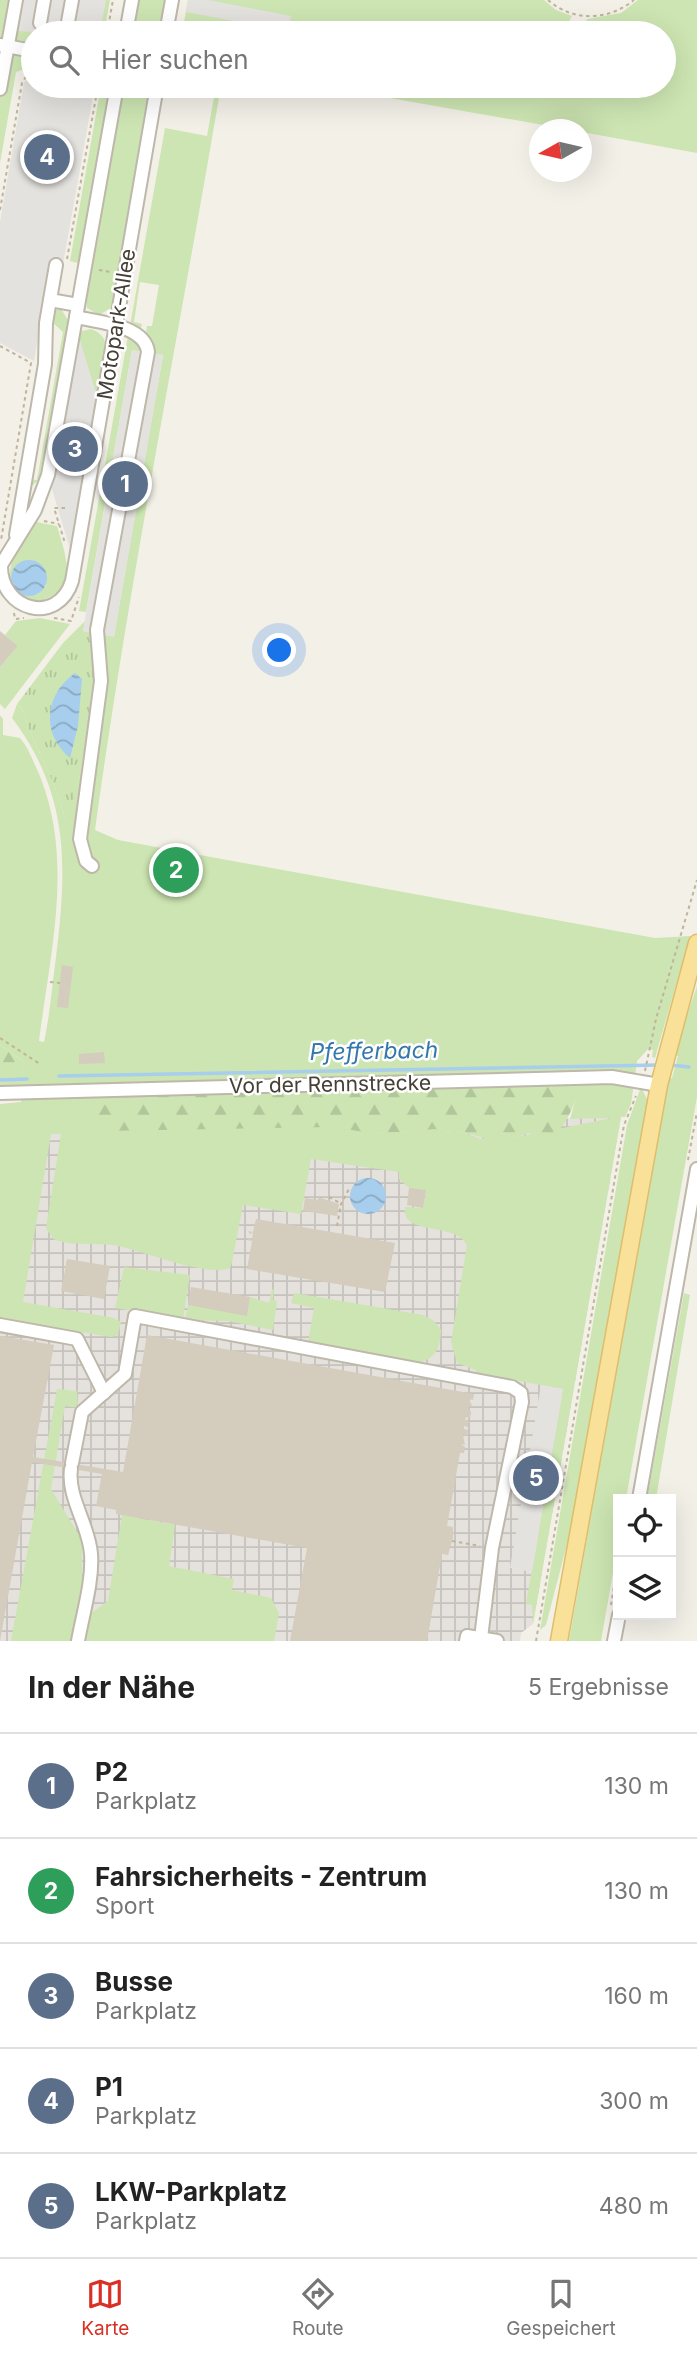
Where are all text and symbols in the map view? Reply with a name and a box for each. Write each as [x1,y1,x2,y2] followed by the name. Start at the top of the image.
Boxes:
[21,21,676,98] search box
[45,41,83,79] icon: search
[101,44,249,75] text: Hier suchen
[529,119,592,182] north arrow
[24,131,70,183] pin: 4
[92,247,140,401] street label: Motopark-Allee
[52,423,98,475] pin: 3
[102,458,148,510] pin: 1
[262,633,296,667] your location
[153,844,199,896] pin: 2
[309,1036,439,1066] water label: Pfefferbach
[229,1070,431,1098] street label: Vor der Rennstrecke
[513,1452,559,1504] pin: 5
[613,1494,676,1620] map controls
[613,1494,676,1557] button: locate
[613,1557,676,1620] button: layers
[28,1669,195,1705] text: In der Nähe
[528,1673,669,1701] text: 5 Ergebnisse
[95,1756,128,1787] text: P2
[46,1772,56,1800] text: 1
[604,1772,669,1800] text: 130 m
[95,1787,197,1815] text: Parkplatz
[95,1861,427,1892] text: Fahrsicherheits - Zentrum
[44,1877,58,1905] text: 2
[604,1877,669,1905] text: 130 m
[95,1892,154,1920] text: Sport
[95,1966,173,1997] text: Busse
[44,1982,58,2010] text: 3
[604,1982,669,2010] text: 160 m
[95,1997,197,2025] text: Parkplatz
[95,2071,123,2102] text: P1
[43,2087,59,2115] text: 4
[599,2087,669,2115] text: 300 m
[95,2102,197,2130] text: Parkplatz
[95,2176,287,2207] text: LKW-Parkplatz
[44,2192,58,2220] text: 5
[599,2192,669,2220] text: 480 m
[95,2207,197,2235] text: Parkplatz
[81,2275,129,2340] tab: Karte
[292,2275,344,2340] tab: Route
[506,2275,616,2340] tab: Gespeichert

